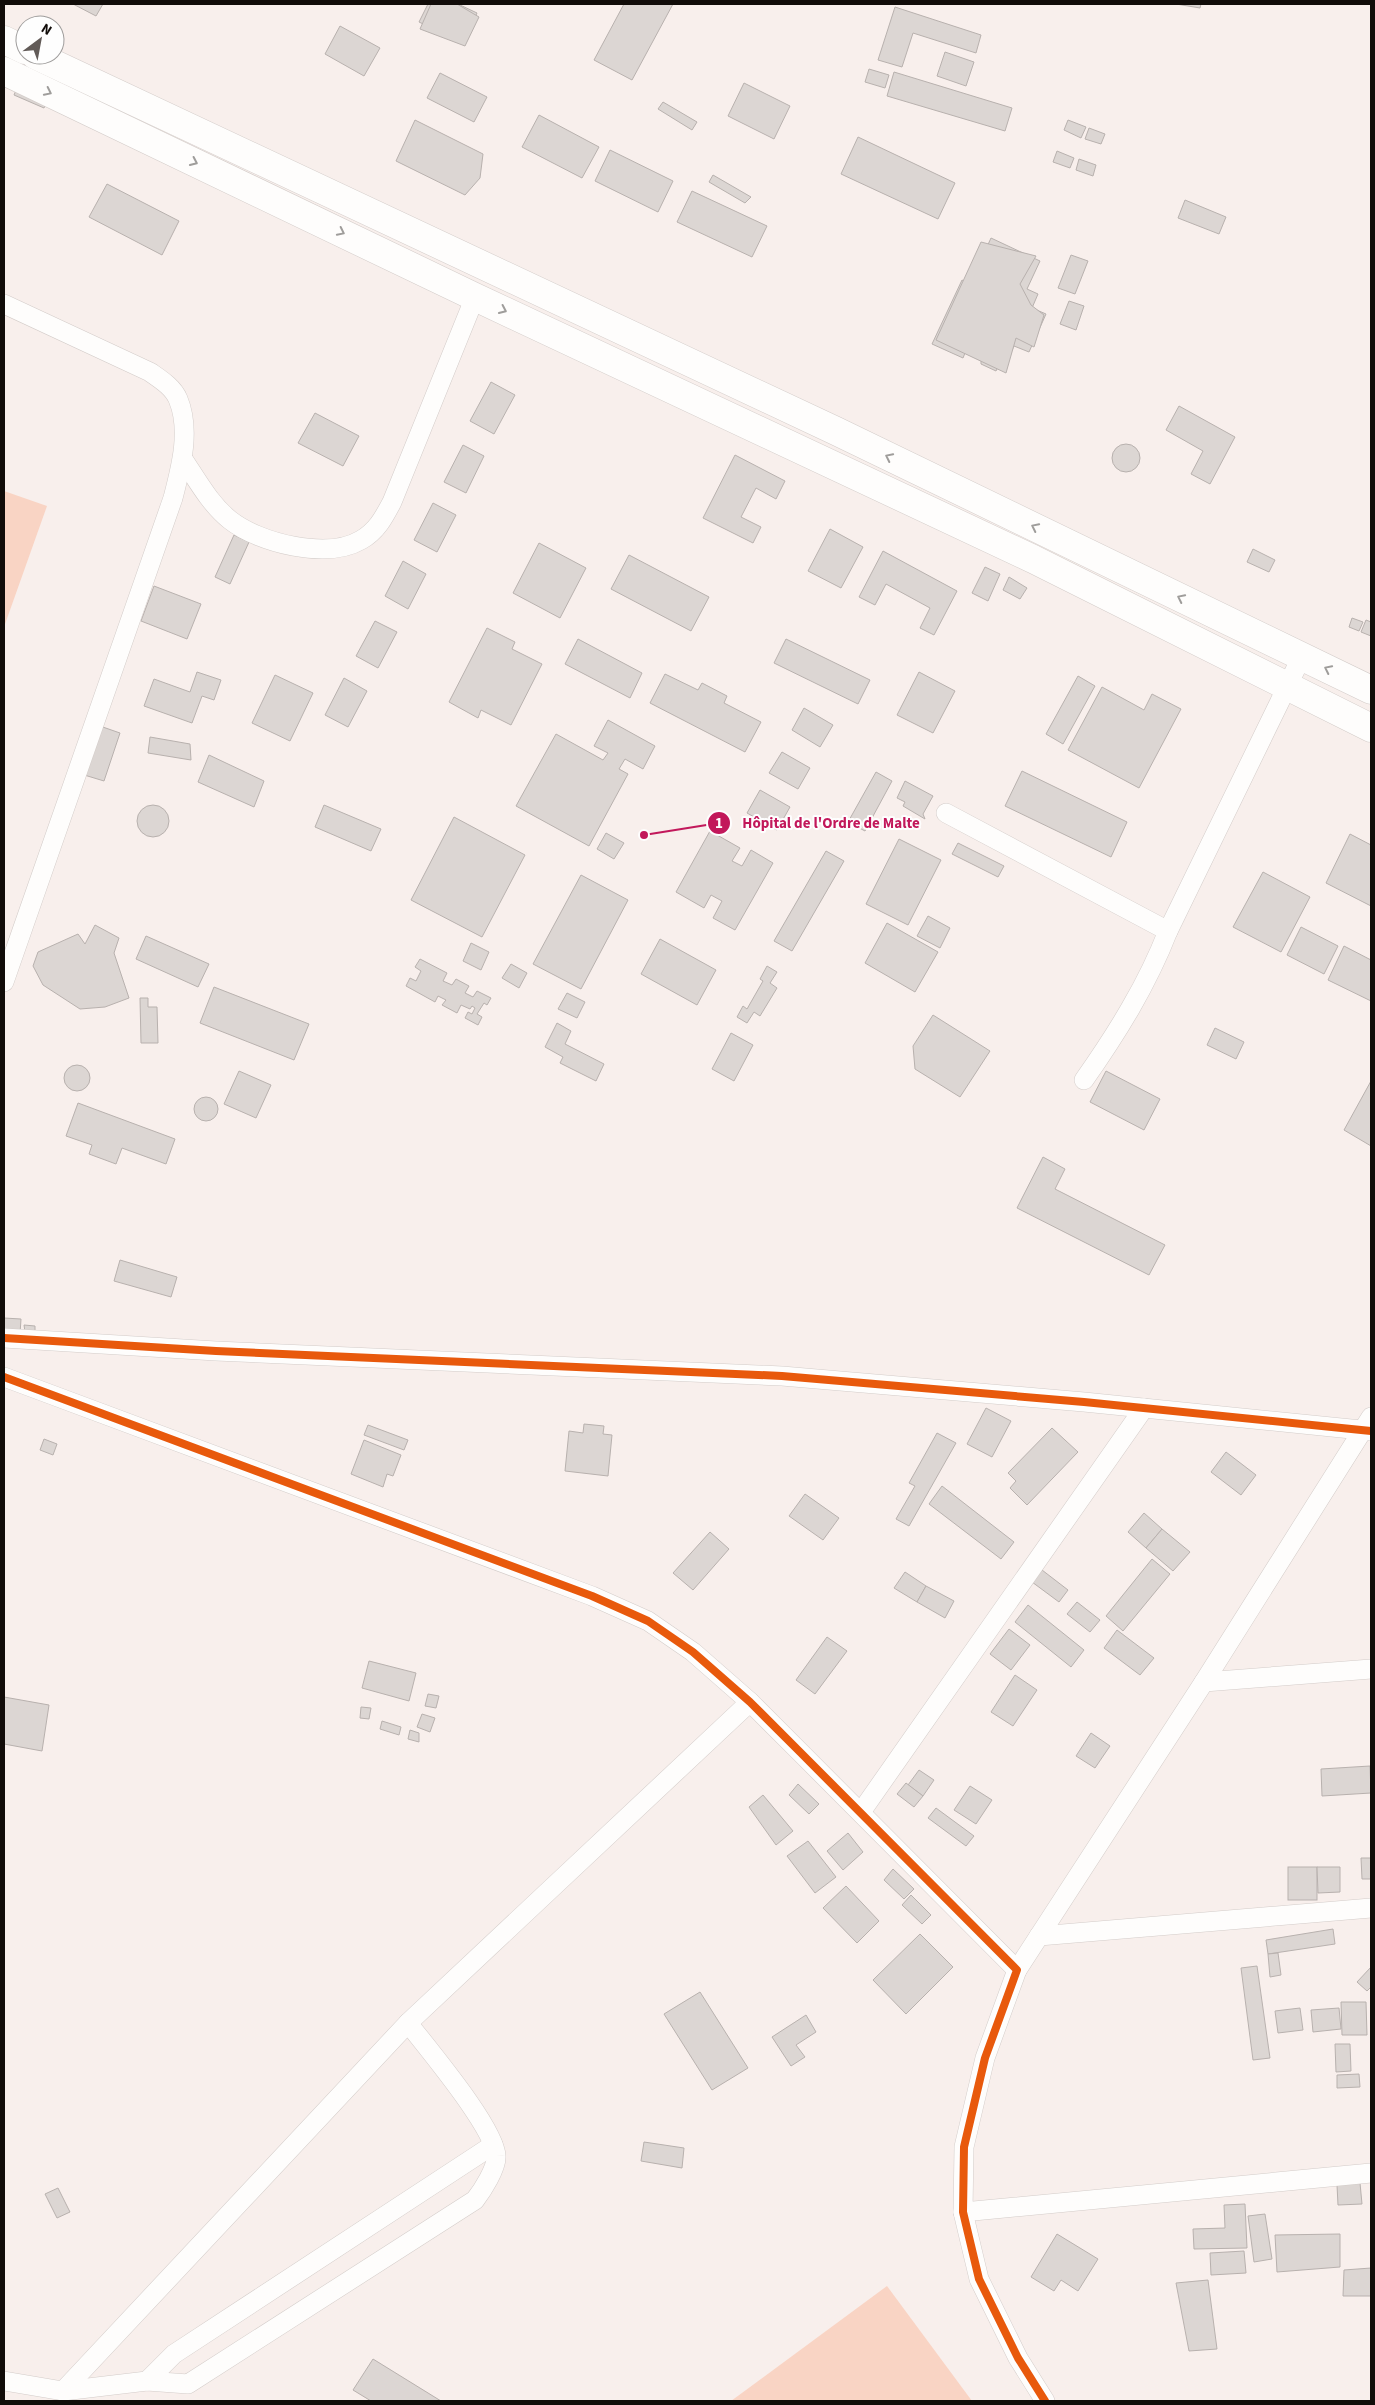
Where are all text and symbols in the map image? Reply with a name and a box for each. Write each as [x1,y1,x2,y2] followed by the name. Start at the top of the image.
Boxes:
[15,15,65,65] north arrow
[37,19,56,41] text: N
[42,86,51,96] one-way arrow
[189,156,198,167] one-way arrow
[336,226,345,236] one-way arrow
[498,304,507,314] one-way arrow
[885,452,894,463] one-way arrow
[1031,523,1040,533] one-way arrow
[1177,594,1186,604] one-way arrow
[1324,665,1333,675] one-way arrow
[707,808,929,838] callout: Hôpital de l'Ordre de Malte
[715,813,723,834] text: 1
[742,813,920,834] text: Hôpital de l'Ordre de Malte

